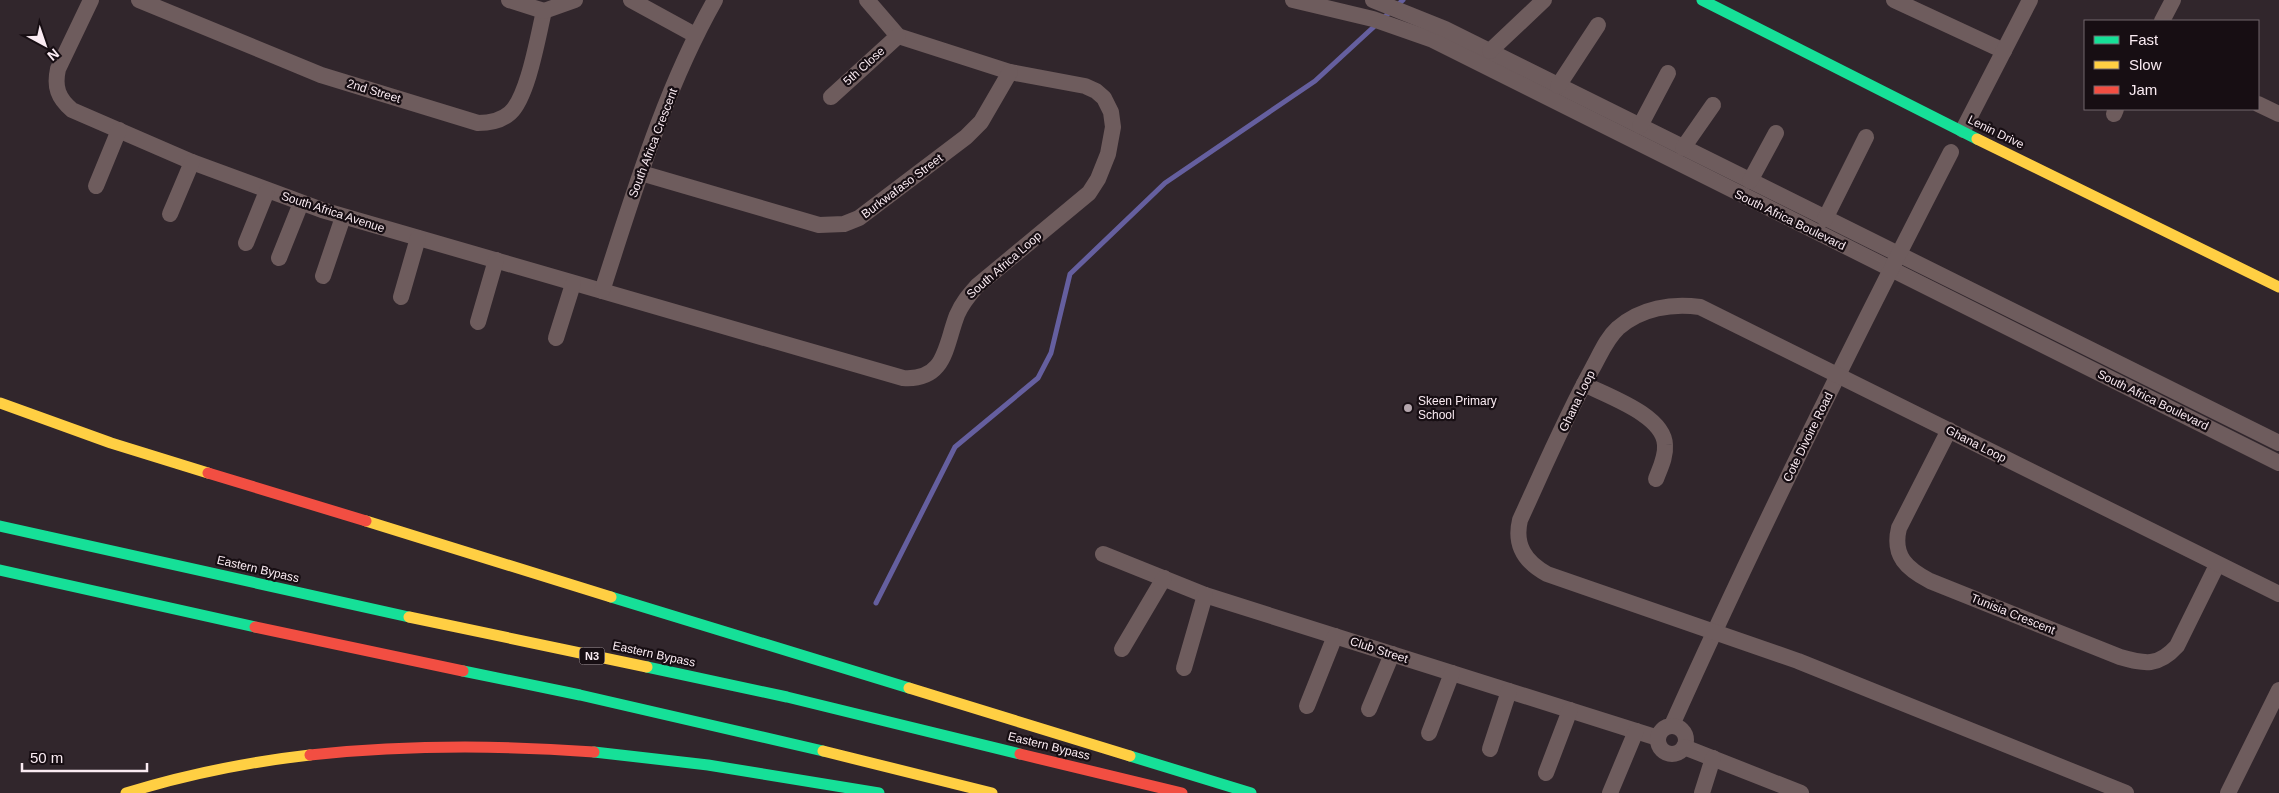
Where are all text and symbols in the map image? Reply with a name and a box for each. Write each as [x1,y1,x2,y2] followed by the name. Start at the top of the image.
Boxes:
[20,20,70,70] north arrow
[2084,20,2259,110] legend
[2129,31,2159,48] text: Fast
[840,44,888,88] street label: 5th Close
[44,46,62,64] text: N
[2129,56,2162,73] text: Slow
[345,76,403,106] street label: 2nd Street
[2129,81,2157,98] text: Jam
[626,86,681,200] street label: South Africa Crescent
[1966,112,2027,152] street label: Lenin Drive
[859,151,946,221] street label: Burkwafaso Street
[1732,187,1848,253] street label: South Africa Boulevard
[280,189,387,235] street label: South Africa Avenue
[964,228,1045,301] street label: South Africa Loop
[2095,367,2211,433] street label: South Africa Boulevard
[1556,368,1598,434] street label: Ghana Loop
[1780,390,1836,484] street label: Cote Divoire Road
[1418,394,1497,422] place label: Skeen Primary School
[1402,402,1414,414] marker: Skeen Primary School
[1943,423,2009,465] street label: Ghana Loop
[215,553,301,585] street label: Eastern Bypass
[1969,591,2058,638] street label: Tunisia Crescent
[1348,634,1410,666] street label: Club Street
[611,638,697,670] street label: Eastern Bypass
[580,648,604,664] road number: N3
[1007,729,1091,763] street label: Eastern Bypass
[22,740,148,772] scale bar
[30,749,63,766] text: 50 m

